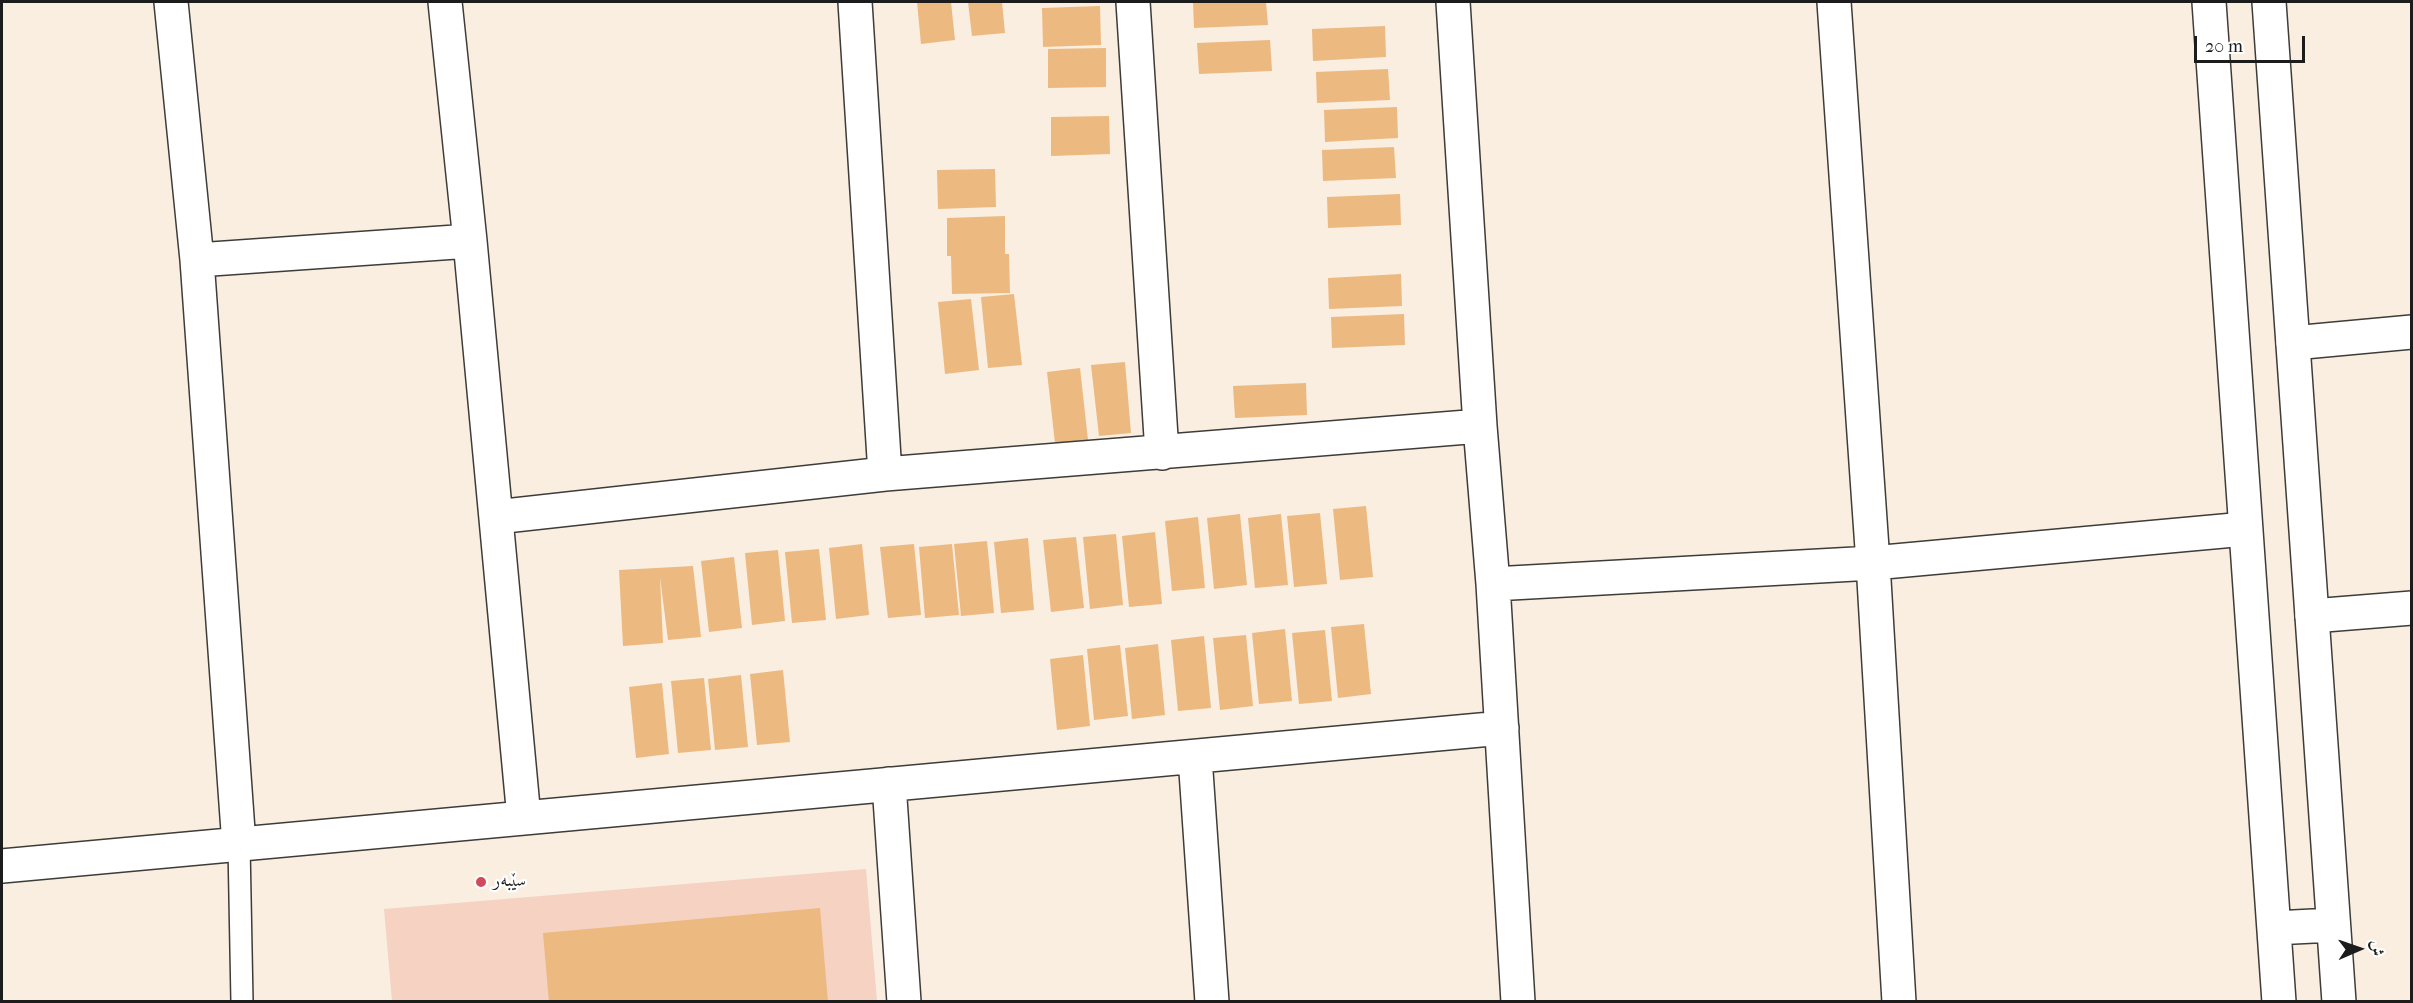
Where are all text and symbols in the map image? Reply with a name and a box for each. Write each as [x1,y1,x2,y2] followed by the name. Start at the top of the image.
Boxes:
[2197,24,2308,62] scale bar
[2205,36,2243,57] text: 20 m
[493,871,526,893] place label: سێبەر
[474,875,488,889] marker: سێبەر
[2329,919,2389,979] north arrow
[2368,940,2387,957] text: ش

